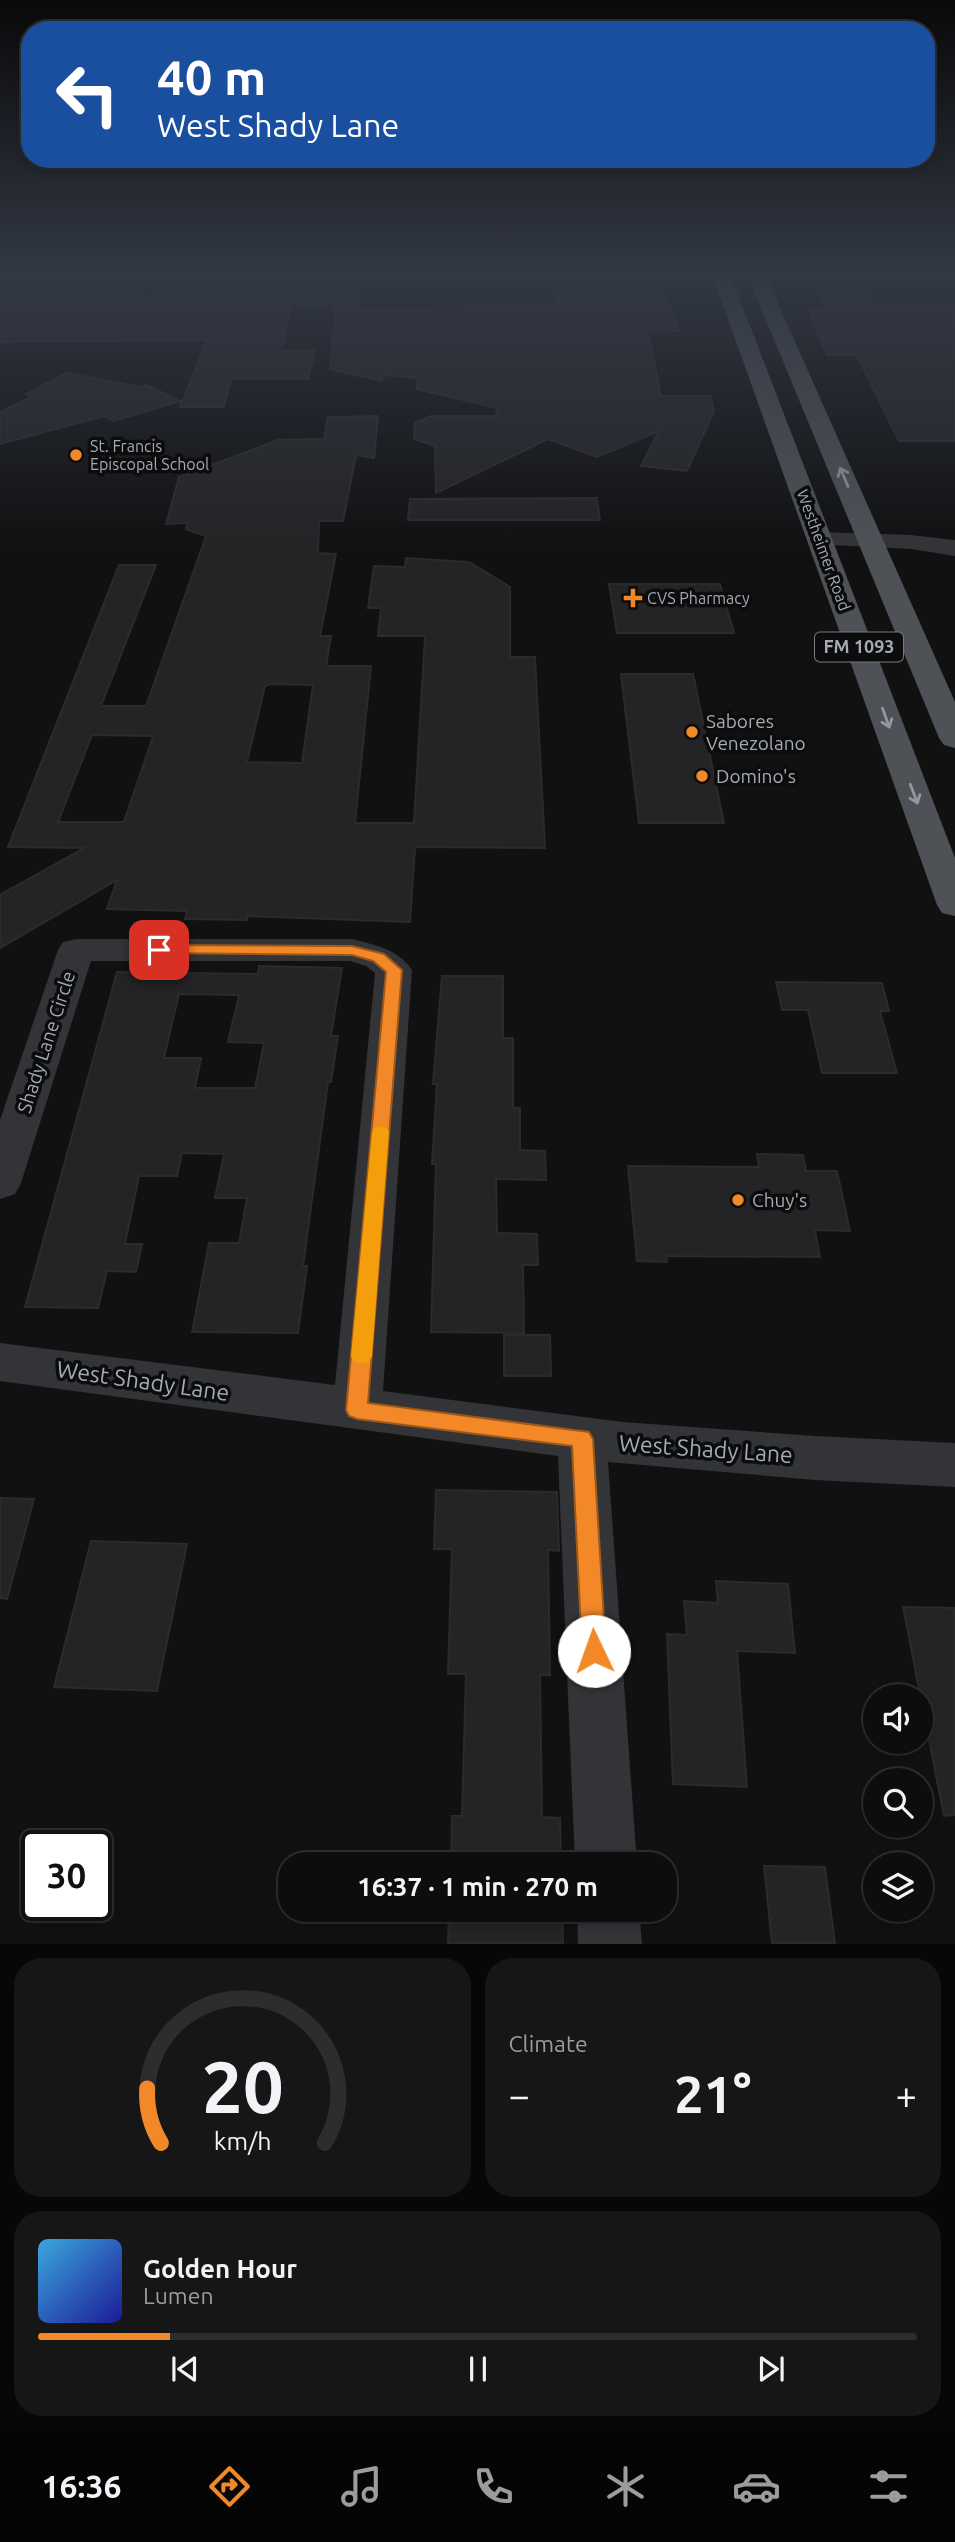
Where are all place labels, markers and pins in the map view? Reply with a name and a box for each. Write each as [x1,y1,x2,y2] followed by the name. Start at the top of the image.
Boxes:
[90,437,209,473] place label: St. Francis Episcopal School
[68,447,84,463] marker: St. Francis Episcopal School
[647,589,750,607] place label: CVS Pharmacy
[625,590,641,606] marker: CVS Pharmacy
[706,710,806,754] place label: Sabores Venezolano
[684,724,700,740] marker: Sabores Venezolano
[716,765,796,787] place label: Domino's
[694,768,710,784] marker: Domino's
[129,920,189,980] pin
[752,1189,807,1211] place label: Chuy's
[730,1192,746,1208] marker: Chuy's

